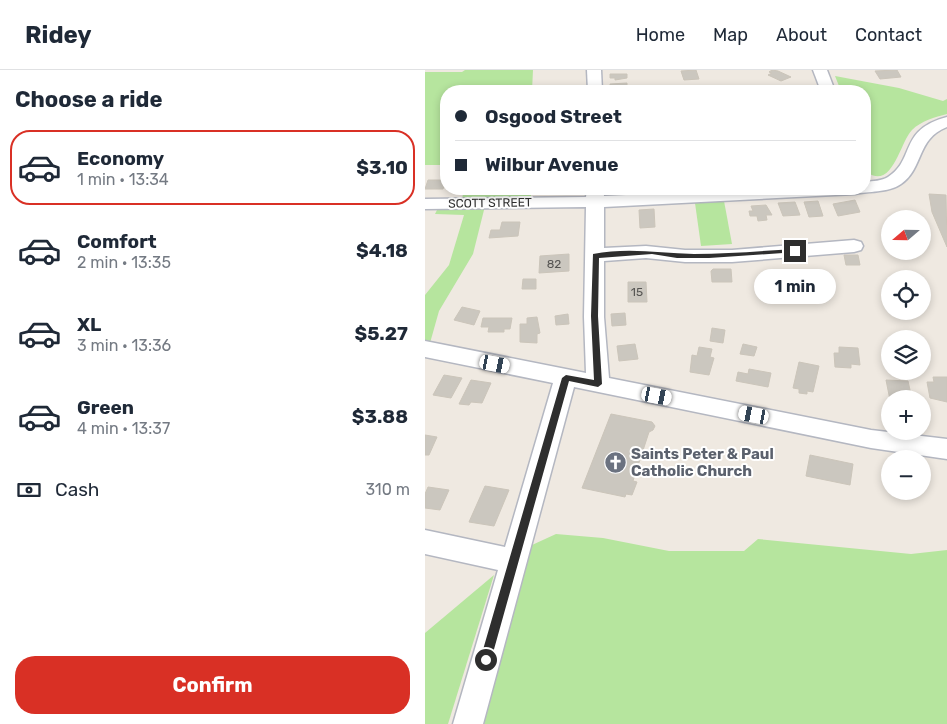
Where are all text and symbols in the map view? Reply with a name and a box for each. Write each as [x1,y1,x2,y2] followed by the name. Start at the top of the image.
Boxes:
[25,21,92,49] text: Ridey
[636,24,685,46] text: Home
[713,24,748,46] text: Map
[776,24,827,46] text: About
[855,24,922,46] text: Contact
[15,86,162,113] text: Choose a ride
[485,105,622,128] text: Osgood Street
[17,145,62,190] icon: car
[77,147,164,170] text: Economy
[485,153,618,176] text: Wilbur Avenue
[356,156,408,179] text: $3.10
[77,170,169,189] text: 1 min · 13:34
[448,195,532,211] street label: SCOTT STREET
[881,210,931,260] north arrow
[881,210,931,500] map controls
[17,228,62,273] icon: car
[77,230,157,253] text: Comfort
[356,239,408,262] text: $4.18
[784,240,806,262] route end
[77,253,171,272] text: 2 min · 13:35
[547,257,561,271] house number: 82
[754,268,836,304] callout: 1 min
[881,270,931,320] button: locate
[775,277,815,296] text: 1 min
[631,285,643,299] house number: 15
[17,311,62,356] icon: car
[77,313,101,336] text: XL
[354,322,408,345] text: $5.27
[881,330,931,380] button: layers
[77,336,171,355] text: 3 min · 13:36
[478,354,511,374] car
[640,386,673,406] car
[881,390,931,440] button: +
[17,394,62,439] icon: car
[77,396,134,419] text: Green
[352,405,408,428] text: $3.88
[737,405,770,425] car
[77,419,170,438] text: 4 min · 13:37
[631,445,774,480] place label: Saints Peter & Paul Catholic Church
[881,450,931,500] button: −
[603,451,627,475] church icon: Saints Peter & Paul Catholic Church
[15,476,43,504] icon: cash
[55,478,99,501] text: Cash
[366,480,410,499] text: 310 m
[475,649,497,671] route start
[15,656,410,714] button: Confirm

